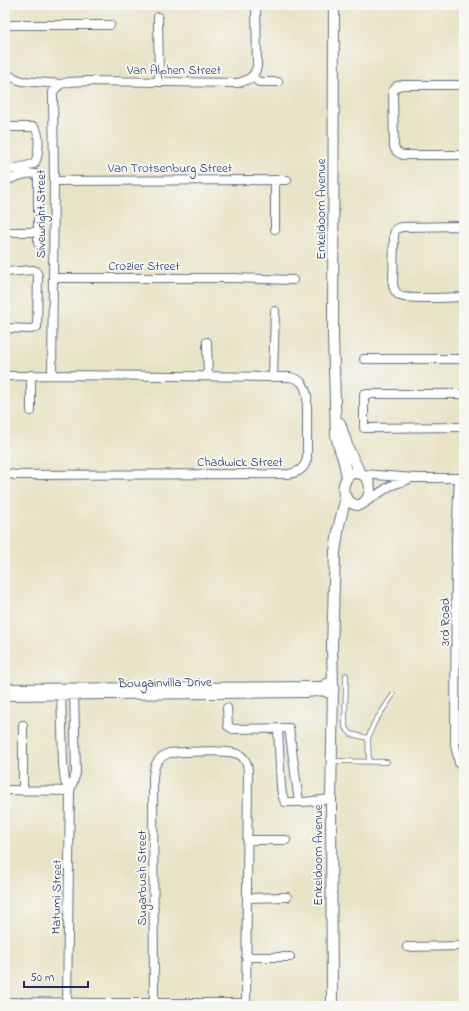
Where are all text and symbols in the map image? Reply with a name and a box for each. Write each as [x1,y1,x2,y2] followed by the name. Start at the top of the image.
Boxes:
[126,61,222,80] street label: Van Alphen Street
[312,158,331,260] street label: Enkeldoorn Avenue
[107,159,233,179] street label: Van Trotsenburg Street
[32,169,52,258] street label: Sivewright Street
[108,257,180,276] street label: Crozier Street
[197,453,284,472] street label: Chadwick Street
[436,597,455,646] street label: 3rd Road
[117,673,212,694] street label: Bougainvilla Drive
[309,804,328,906] street label: Enkeldoorn Avenue
[133,830,153,926] street label: Sugarbush Street
[47,859,67,935] street label: Matumi Street
[24,963,88,989] scale bar
[30,969,54,987] text: 50 m

